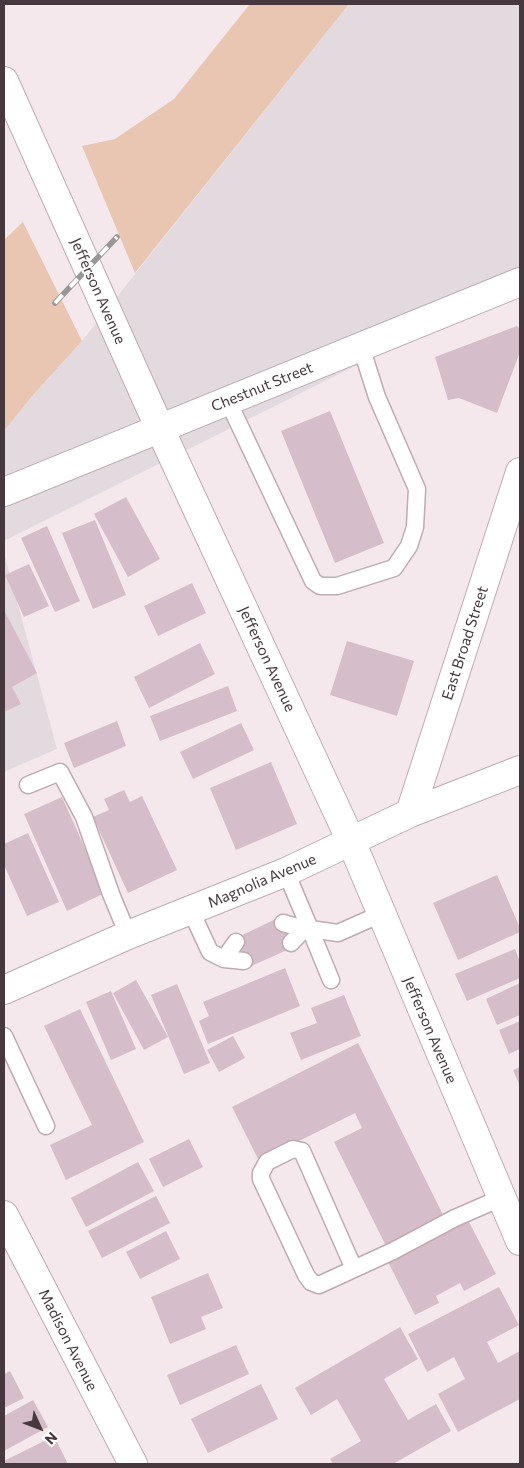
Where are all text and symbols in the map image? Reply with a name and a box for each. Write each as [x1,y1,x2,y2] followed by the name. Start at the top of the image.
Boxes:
[67,235,129,347] street label: Jefferson Avenue
[209,358,315,416] street label: Chestnut Street
[438,584,492,702] street label: East Broad Street
[235,603,299,715] street label: Jefferson Avenue
[205,850,319,912] street label: Magnolia Avenue
[399,974,461,1086] street label: Jefferson Avenue
[35,1286,101,1394] street label: Madison Avenue
[15,1403,65,1453] north arrow
[42,1429,61,1448] text: N

